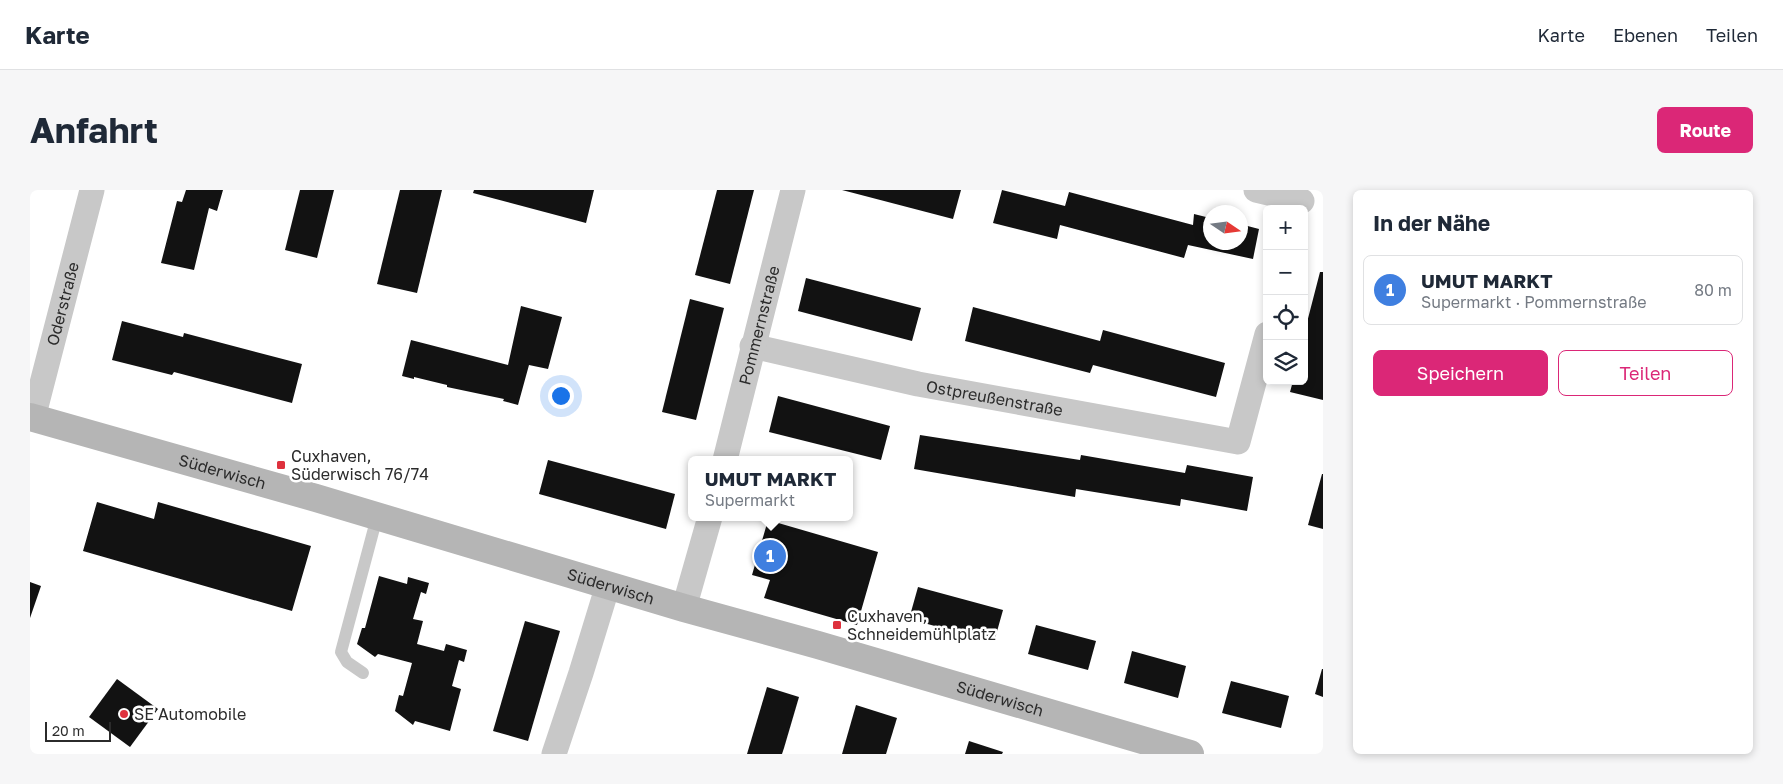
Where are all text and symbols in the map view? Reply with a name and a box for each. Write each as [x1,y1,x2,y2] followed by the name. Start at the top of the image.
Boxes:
[25,20,90,49] text: Karte
[1538,24,1585,46] text: Karte
[1613,24,1678,46] text: Ebenen
[1706,24,1758,46] text: Teilen
[1657,107,1753,153] button: Route
[30,109,158,151] text: Anfahrt
[1203,205,1248,250] north arrow
[1263,205,1308,385] map controls
[1263,205,1308,250] button: +
[1373,210,1490,236] text: In der Nähe
[1263,250,1308,295] button: −
[42,260,83,348] street label: Oderstraße
[734,263,784,387] street label: Pommernstraße
[1421,269,1553,292] text: UMUT MARKT
[1386,280,1394,300] text: 1
[1694,280,1732,300] text: 80 m
[1421,292,1646,312] text: Supermarkt · Pommernstraße
[1263,295,1308,340] button: locate
[1263,340,1308,385] button: layers
[1373,350,1548,396] button: Speichern
[1558,350,1733,396] button: Teilen
[924,376,1064,420] street label: Ostpreußenstraße
[548,383,574,409] your location
[291,446,429,484] place label: Cuxhaven, Süderwisch 76/74
[176,450,268,493] street label: Süderwisch
[688,456,853,521] popup
[275,459,287,471] marker: Cuxhaven, Süderwisch 76/74
[705,467,836,490] text: UMUT MARKT
[705,490,795,510] text: Supermarkt
[754,537,786,575] pin: 1
[565,564,657,609] street label: Süderwisch
[847,606,996,644] place label: Cuxhaven, Schneidemühlplatz
[831,619,843,631] marker: Cuxhaven, Schneidemühlplatz
[954,676,1046,721] street label: Süderwisch
[134,704,246,724] place label: SE Automobile
[118,708,130,720] marker: SE Automobile
[45,719,111,742] scale bar
[52,722,85,739] text: 20 m

